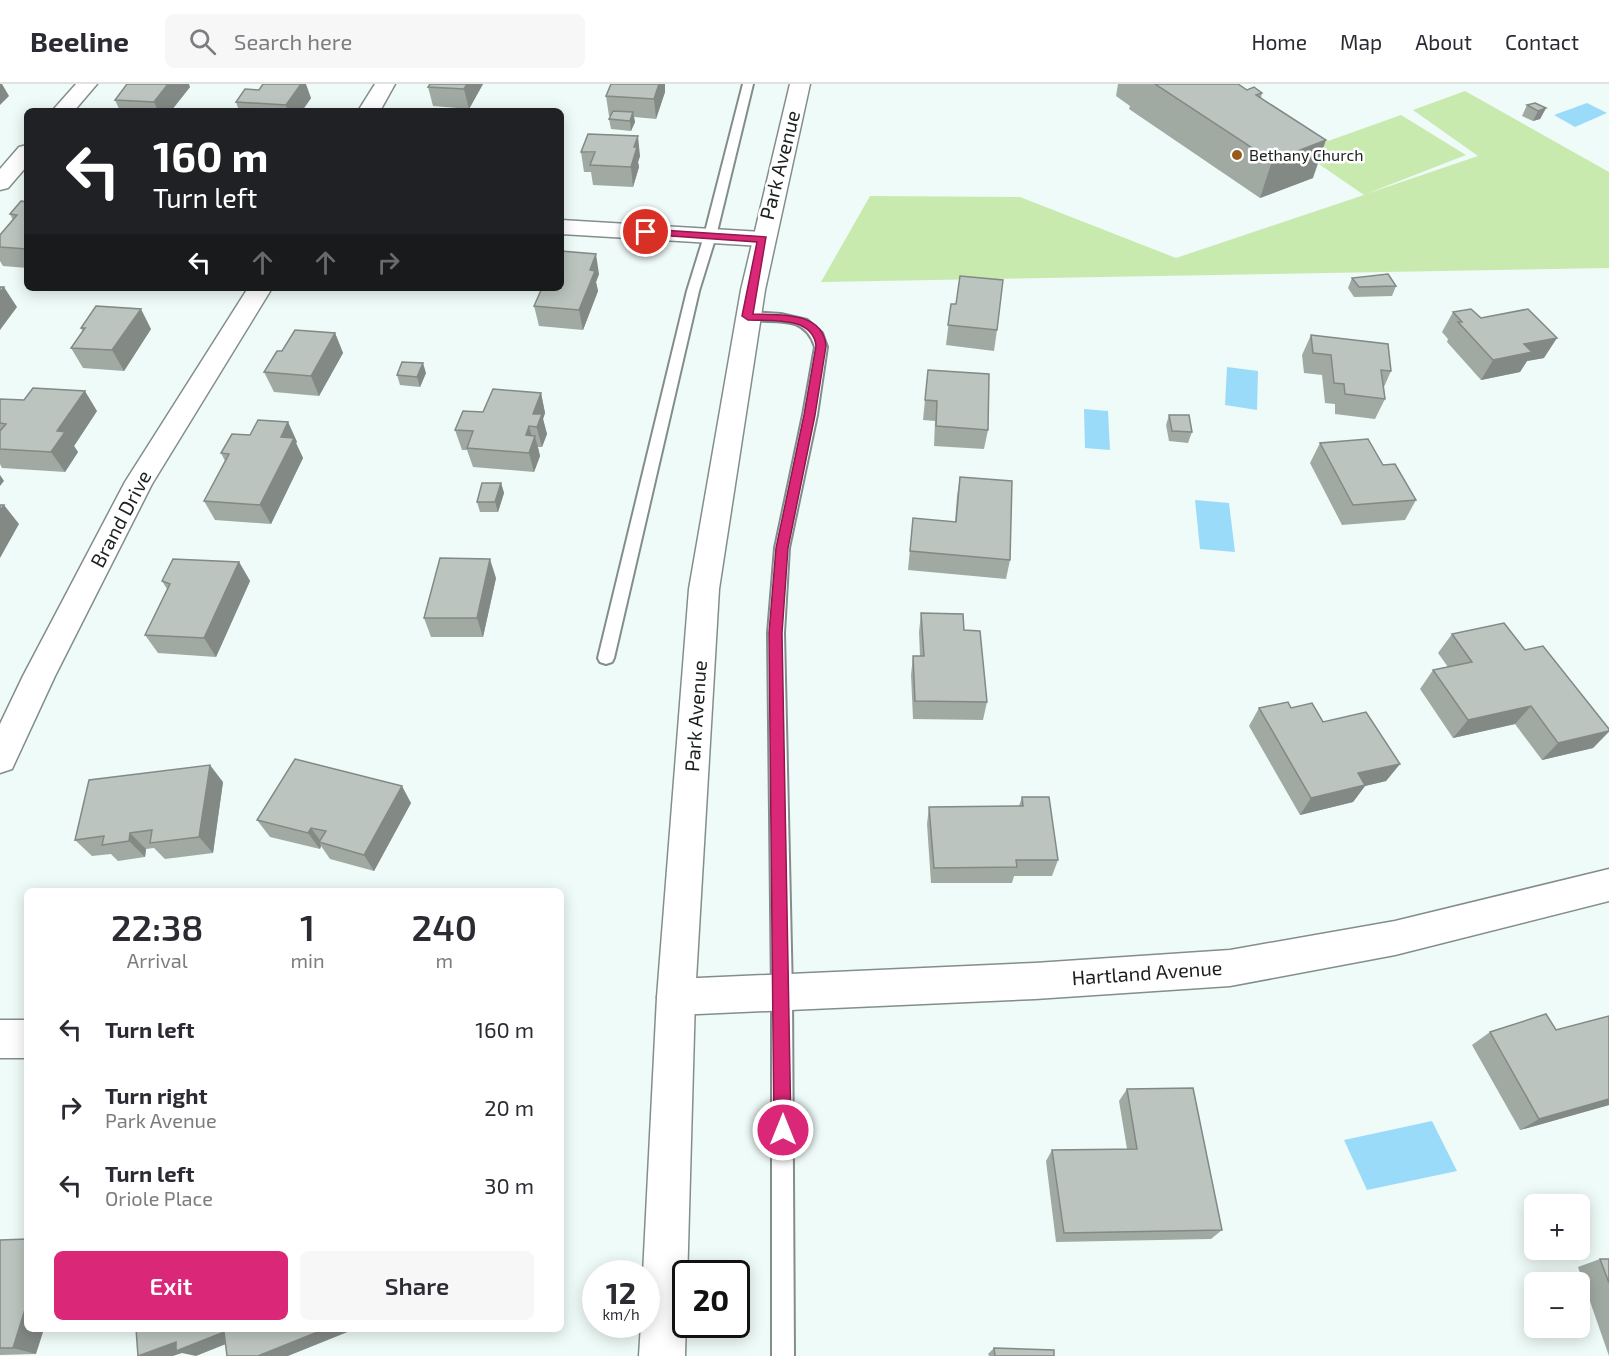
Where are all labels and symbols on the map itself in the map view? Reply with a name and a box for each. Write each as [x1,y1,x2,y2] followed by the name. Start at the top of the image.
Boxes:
[754,108,804,222] street label: Park Avenue
[1249,145,1364,164] place label: Bethany Church
[1230,148,1244,162] marker: Bethany Church
[620,206,671,257] pin
[85,466,156,571] street label: Brand Drive
[679,659,711,772] street label: Park Avenue
[1071,955,1223,989] street label: Hartland Avenue
[751,1098,815,1162] position arrow
[672,1260,750,1338] speed limit sign: 20

